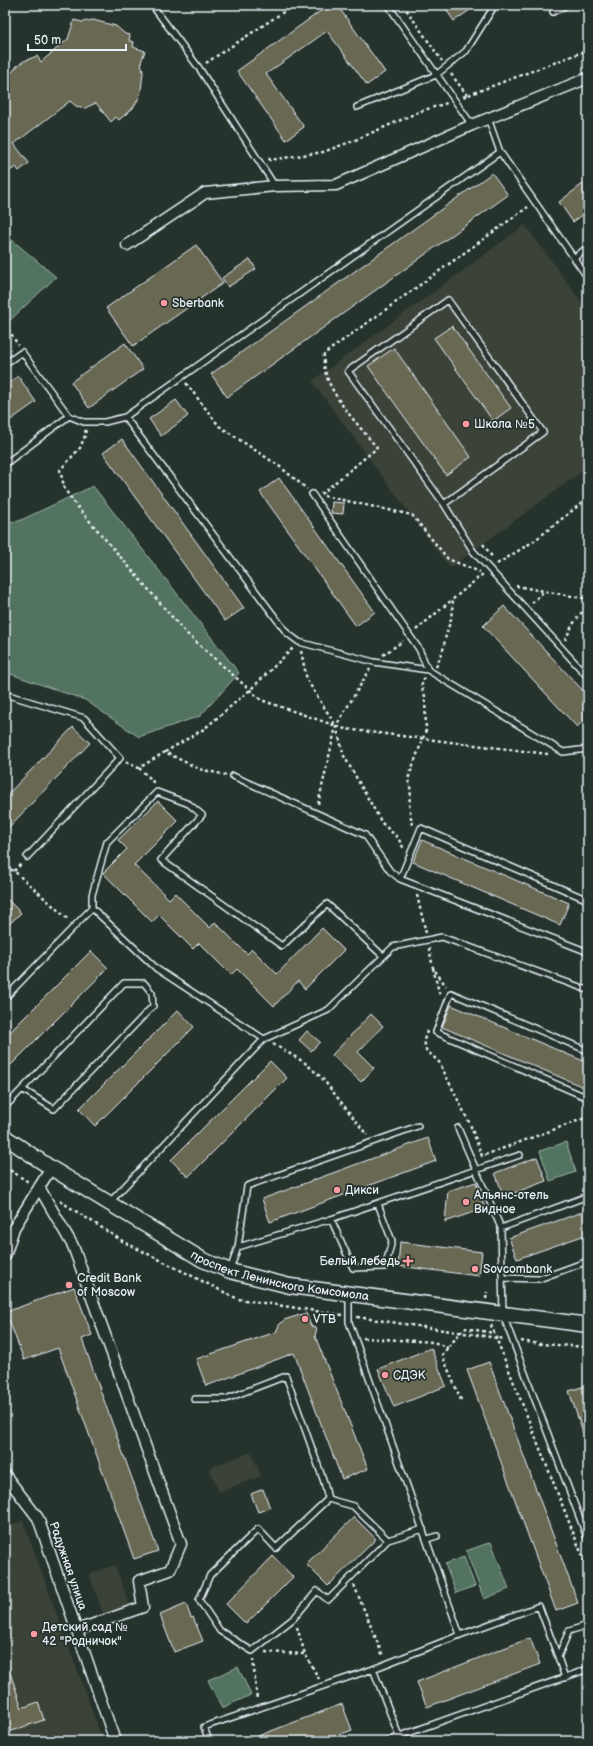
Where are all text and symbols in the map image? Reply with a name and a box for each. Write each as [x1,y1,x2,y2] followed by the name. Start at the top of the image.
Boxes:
[28,26,126,52] scale bar
[34,33,61,48] text: 50 m
[172,296,224,311] place label: Sberbank
[159,298,169,308] marker: Sberbank
[474,417,535,432] place label: Школа №5
[461,419,471,429] marker: Школа №5
[345,1183,379,1198] place label: Дикси
[332,1185,342,1195] marker: Дикси
[473,1188,549,1217] place label: Альянс-отель Видное
[461,1197,471,1207] marker: Альянс-отель Видное
[188,1247,370,1304] street label: проспект Ленинского Комсомола
[319,1254,400,1269] place label: Белый лебедь
[403,1256,413,1266] marker: Белый лебедь
[483,1262,552,1277] place label: Sovcombank
[470,1264,480,1274] marker: Sovcombank
[77,1271,141,1300] place label: Credit Bank of Moscow
[64,1280,74,1290] marker: Credit Bank of Moscow
[313,1312,336,1327] place label: VTB
[300,1314,310,1324] marker: VTB
[393,1368,426,1383] place label: СДЭК
[380,1370,390,1380] marker: СДЭК
[46,1520,90,1612] street label: Радужная улица
[42,1620,128,1649] place label: Детский сад № 42 "Родничок"
[29,1629,39,1639] marker: Детский сад № 42 "Родничок"

